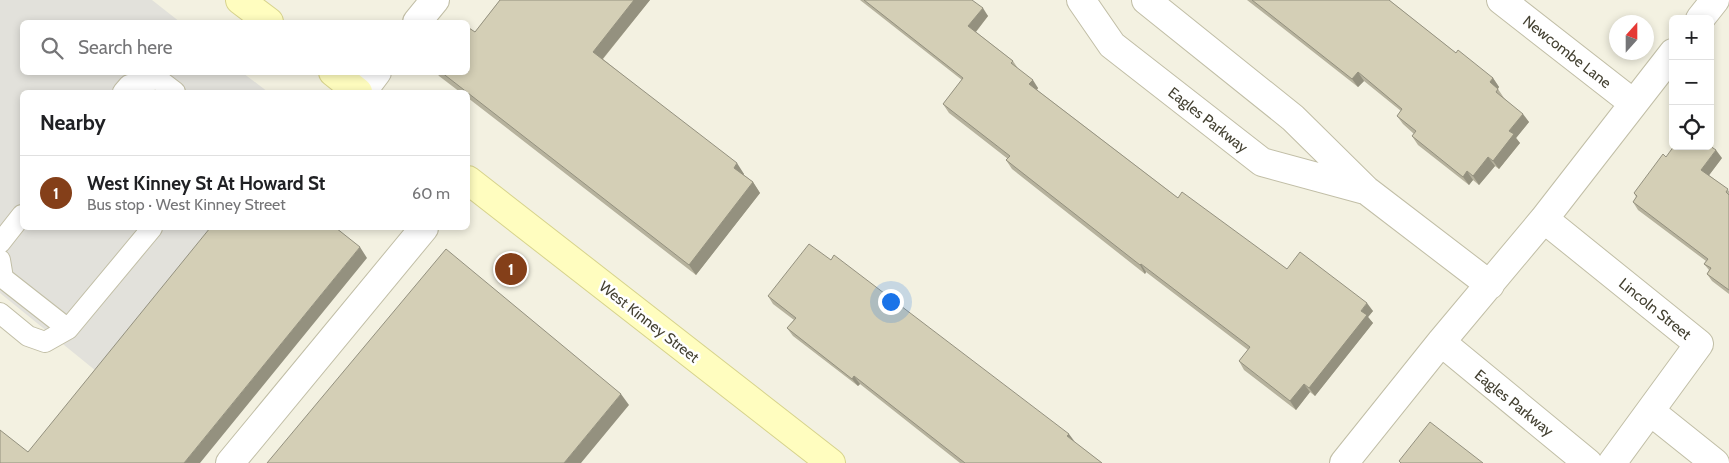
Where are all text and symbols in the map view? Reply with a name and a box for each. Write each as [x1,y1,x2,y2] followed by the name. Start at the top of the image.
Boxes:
[1519,12,1615,92] street label: Newcombe Lane
[1609,15,1654,60] north arrow
[1669,15,1714,150] map controls
[1669,15,1714,60] button: +
[20,20,470,75] search box
[38,34,66,62] icon: search
[78,36,172,59] text: Search here
[1669,60,1714,105] button: −
[1165,83,1252,157] street label: Eagles Parkway
[1669,105,1714,150] button: locate
[40,110,106,135] text: Nearby
[87,172,325,195] text: West Kinney St At Howard St
[53,184,59,203] text: 1
[412,184,450,203] text: 60 m
[87,195,286,214] text: Bus stop · West Kinney Street
[495,250,527,288] pin: 1
[1615,274,1695,344] street label: Lincoln Street
[595,277,703,367] street label: West Kinney Street
[878,289,904,315] your location
[1471,366,1557,440] street label: Eagles Parkway

